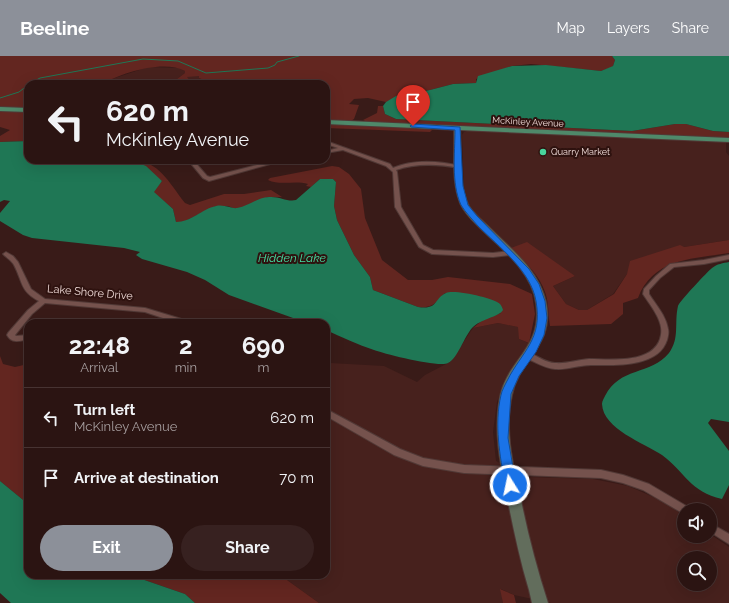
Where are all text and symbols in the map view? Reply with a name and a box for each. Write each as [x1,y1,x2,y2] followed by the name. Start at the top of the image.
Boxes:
[20,17,89,39] text: Beeline
[557,20,585,36] text: Map
[607,20,650,36] text: Layers
[672,20,709,36] text: Share
[396,85,430,126] pin
[402,91,424,113] icon: arrive
[106,95,189,128] text: 620 m
[40,96,92,148] icon: left
[492,115,565,129] street label: McKinley Avenue
[106,129,249,150] text: McKinley Avenue
[538,147,548,157] marker: Quarry Market
[551,147,610,157] place label: Quarry Market
[258,251,327,265] water label: Hidden Lake
[47,282,134,303] street label: Lake Shore Drive
[69,331,130,360] text: 22:48
[179,331,193,360] text: 2
[242,331,285,360] text: 690
[80,360,118,375] text: Arrival
[175,360,197,375] text: min
[258,360,269,375] text: m
[74,401,135,419] text: Turn left
[40,407,62,429] icon: left
[270,409,314,427] text: 620 m
[74,419,177,434] text: McKinley Avenue
[489,464,531,506] position arrow
[40,467,62,489] icon: arrive
[74,469,219,487] text: Arrive at destination
[279,469,314,487] text: 70 m
[677,503,717,591] map controls
[677,503,717,543] button: sound
[40,525,173,571] button: Exit
[181,525,314,571] button: Share
[677,551,717,591] button: search

